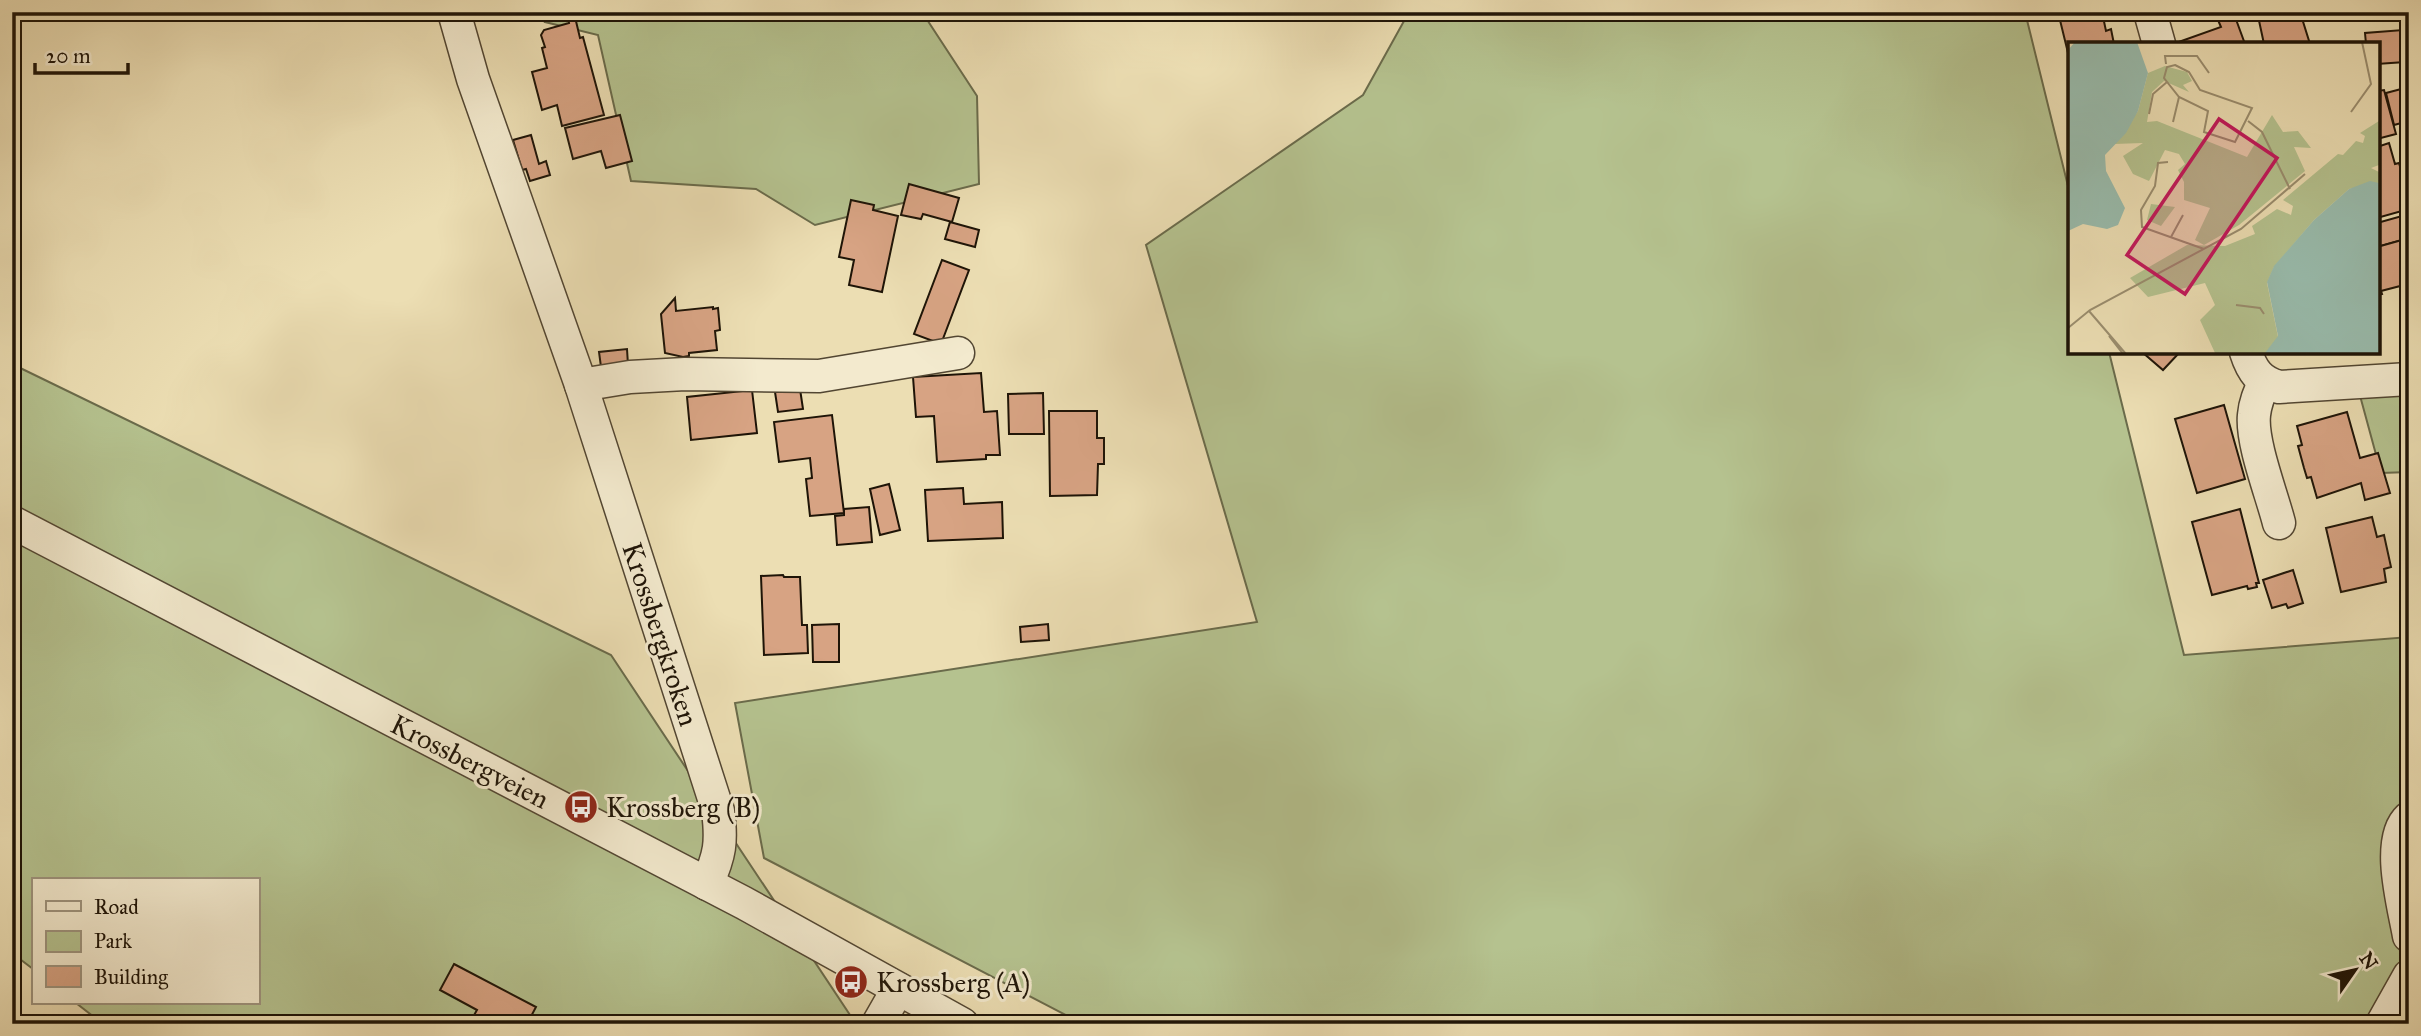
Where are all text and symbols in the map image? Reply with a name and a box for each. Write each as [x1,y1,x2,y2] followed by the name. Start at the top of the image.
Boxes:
[35,32,128,76] scale bar
[2068,42,2379,354] inset map
[46,43,91,69] text: 20 m
[614,538,707,730] street label: Krossbergkroken
[385,706,555,816] street label: Krossbergveien
[562,788,600,826] bus stop icon: Krossberg (B)
[606,790,760,825] place label: Krossberg (B)
[32,878,259,1004] legend
[94,894,139,920] text: Road
[94,928,132,954] text: Park
[2320,934,2390,1004] north arrow
[2355,948,2383,974] text: N
[832,963,870,1001] bus stop icon: Krossberg (A)
[94,964,168,990] text: Building
[876,965,1030,1000] place label: Krossberg (A)

